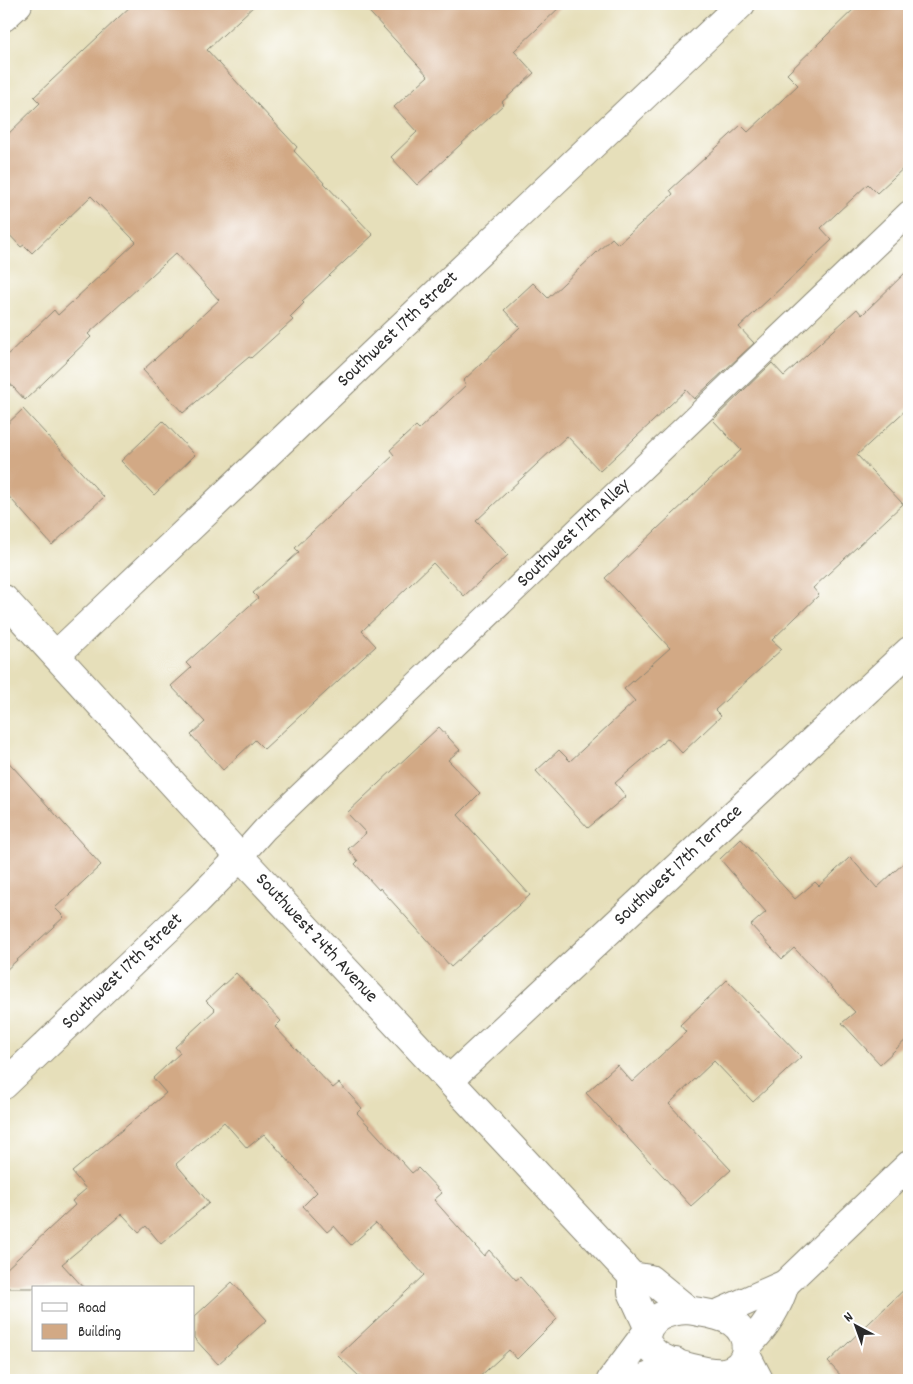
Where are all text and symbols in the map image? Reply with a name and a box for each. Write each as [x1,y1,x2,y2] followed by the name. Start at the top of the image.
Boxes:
[331,265,465,394] street label: Southwest 17th Street
[511,472,637,594] street label: Southwest 17th Alley
[608,799,749,933] street label: Southwest 17th Terrace
[248,867,384,1009] street label: Southwest 24th Avenue
[56,907,189,1036] street label: Southwest 17th Street
[32,1286,195,1352] legend
[78,1298,106,1320] text: Road
[830,1302,880,1352] north arrow
[840,1308,858,1328] text: N
[78,1322,121,1344] text: Building

